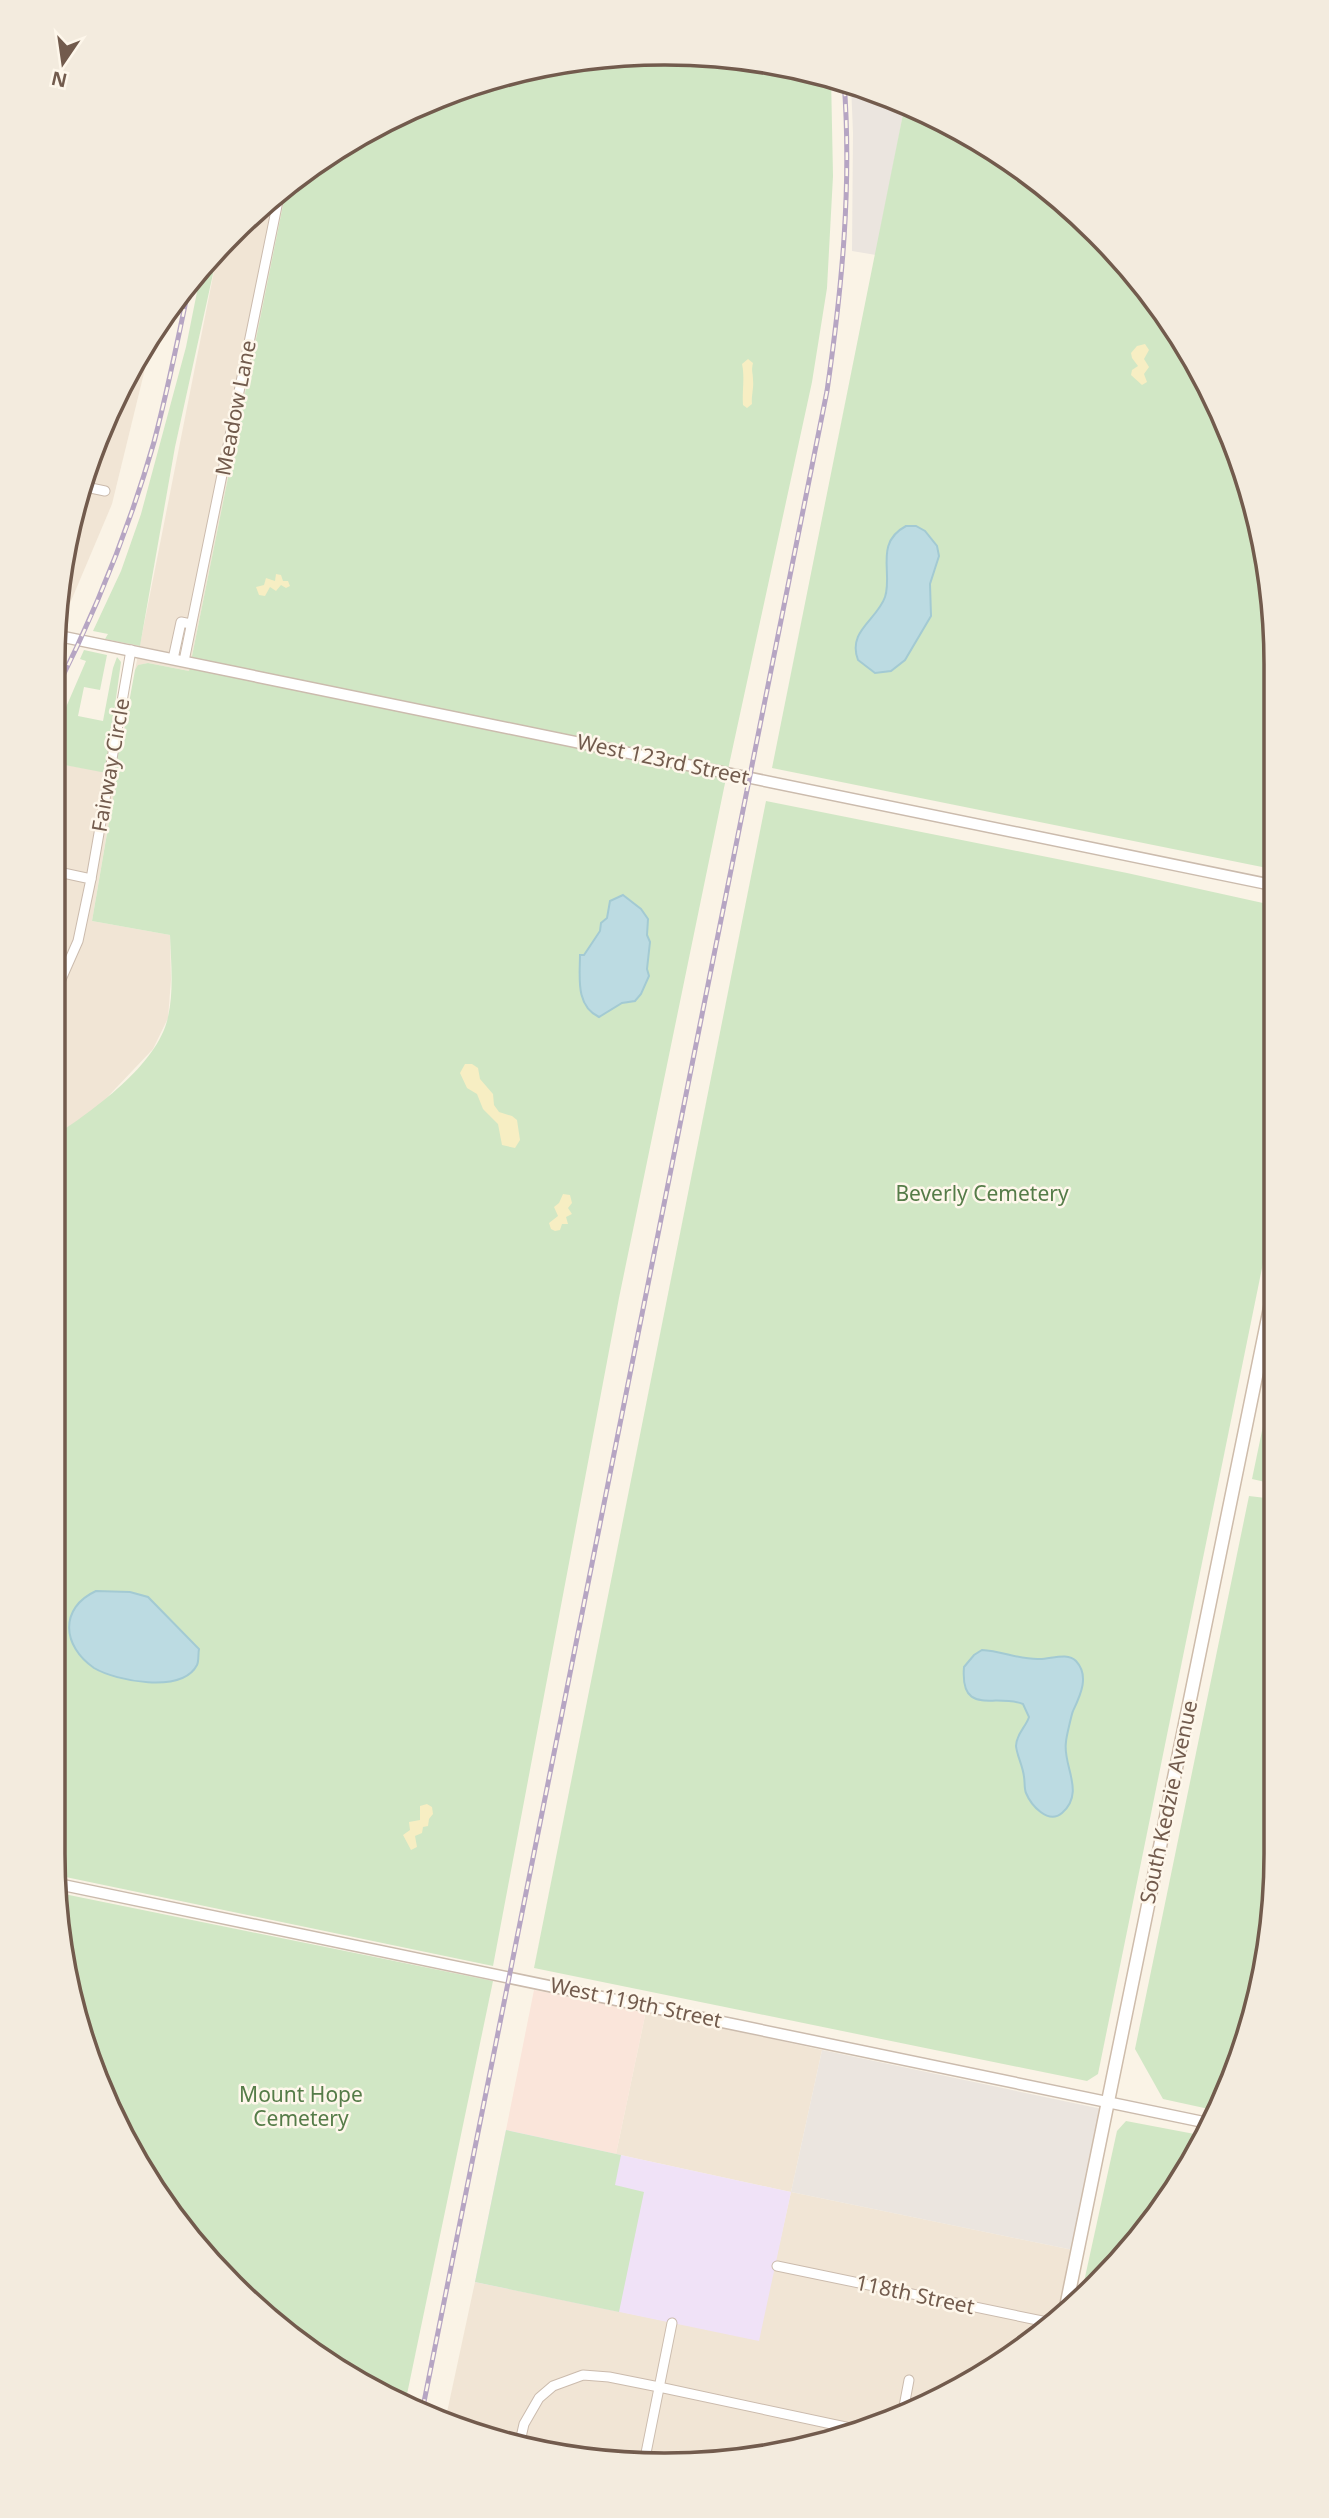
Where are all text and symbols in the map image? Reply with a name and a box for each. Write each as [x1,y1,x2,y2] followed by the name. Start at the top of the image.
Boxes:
[28,28,98,98] north arrow
[49,65,70,94] text: N
[208,338,262,478] street label: Meadow Lane
[84,696,136,834] street label: Fairway Circle
[575,727,752,791] street label: West 123rd Street
[895,1179,1069,1207] park label: Beverly Cemetery
[1133,1697,1203,1906] street label: South Kedzie Avenue
[548,1970,725,2034] street label: West 119th Street
[239,2080,363,2132] park label: Mount Hope Cemetery
[853,2268,978,2320] street label: 118th Street

